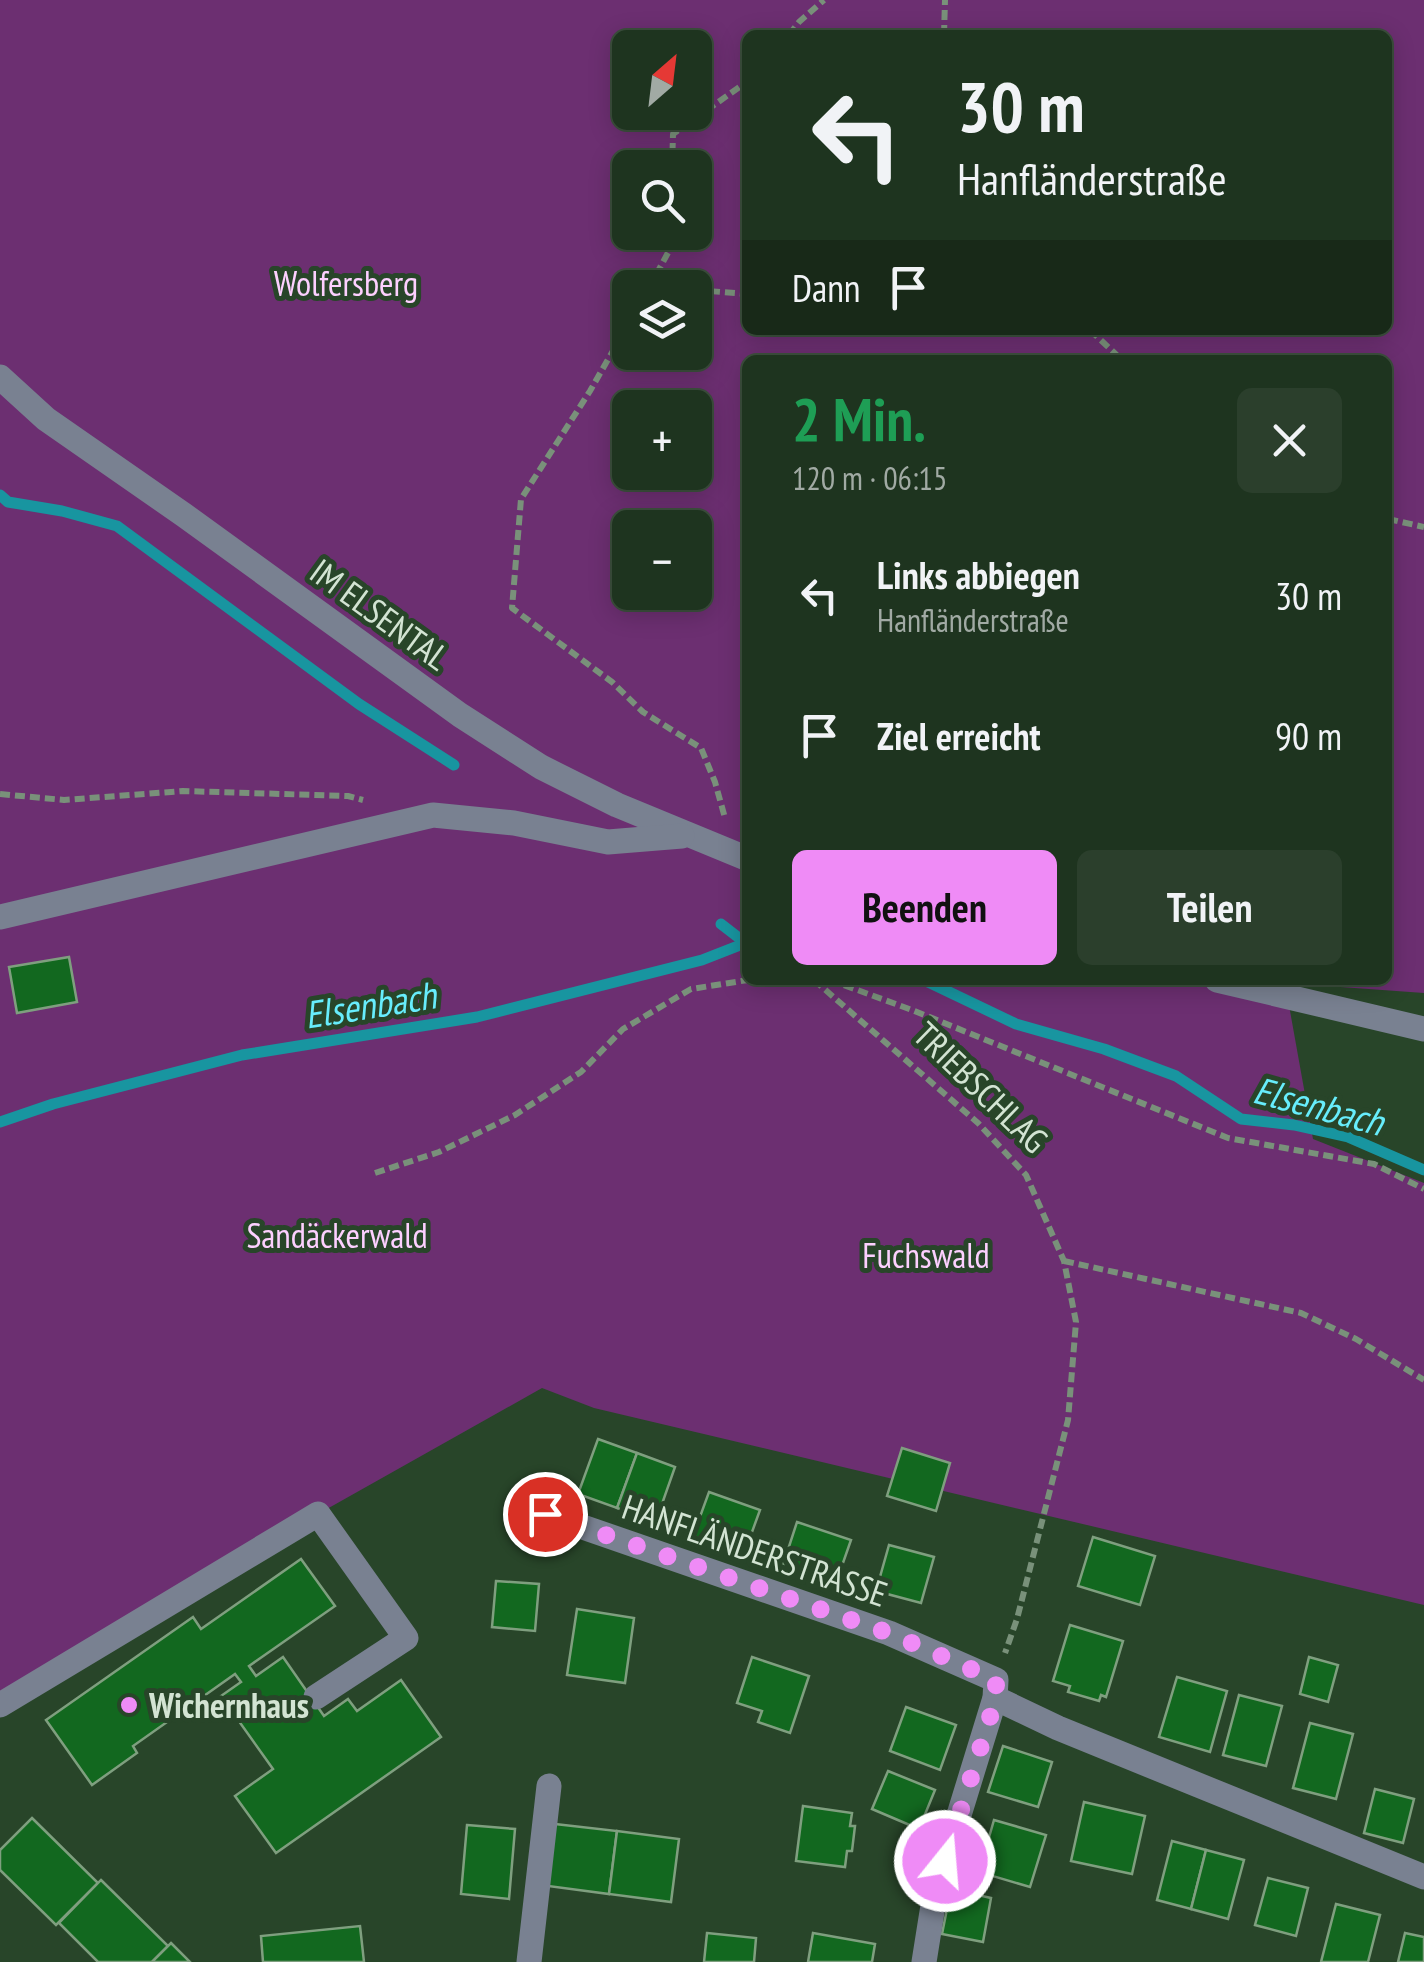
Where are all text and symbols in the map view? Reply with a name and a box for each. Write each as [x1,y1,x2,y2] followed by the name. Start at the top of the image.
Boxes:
[612,30,712,130] north arrow
[612,30,712,610] map controls
[957,61,1085,151] text: 30 m
[792,70,922,200] icon: left
[957,149,1227,207] text: Hanfländerstraße
[612,150,712,250] button: search
[274,260,418,306] park label: Wolfersberg
[881,260,936,315] icon: arrive
[792,263,861,312] text: Dann
[612,270,712,370] button: layers
[792,380,926,458] text: 2 Min.
[1237,388,1342,493] button: close
[612,390,712,490] button: +
[792,457,947,499] text: 120 m · 06:15
[612,510,712,610] button: −
[301,548,459,680] street label: IM ELSENTAL
[877,550,1080,599] text: Links abbiegen
[792,568,847,623] icon: left
[1275,571,1342,620] text: 30 m
[877,599,1069,641] text: Hanfländerstraße
[792,708,847,763] icon: arrive
[877,711,1041,760] text: Ziel erreicht
[1275,711,1342,760] text: 90 m
[792,850,1057,965] button: Beenden
[1077,850,1342,965] button: Teilen
[301,969,441,1039] water label: Elsenbach
[904,1012,1058,1162] street label: TRIEBSCHLAG
[1249,1064,1391,1146] water label: Elsenbach
[246,1212,428,1258] park label: Sandäckerwald
[862,1232,990,1278] park label: Fuchswald
[503,1472,588,1557] pin
[617,1483,893,1617] street label: HANFLÄNDERSTRASSE
[518,1487,573,1542] icon: arrive
[148,1682,309,1728] place label: Wichernhaus
[118,1694,140,1716] marker: Wichernhaus
[893,1809,997,1913] position arrow

